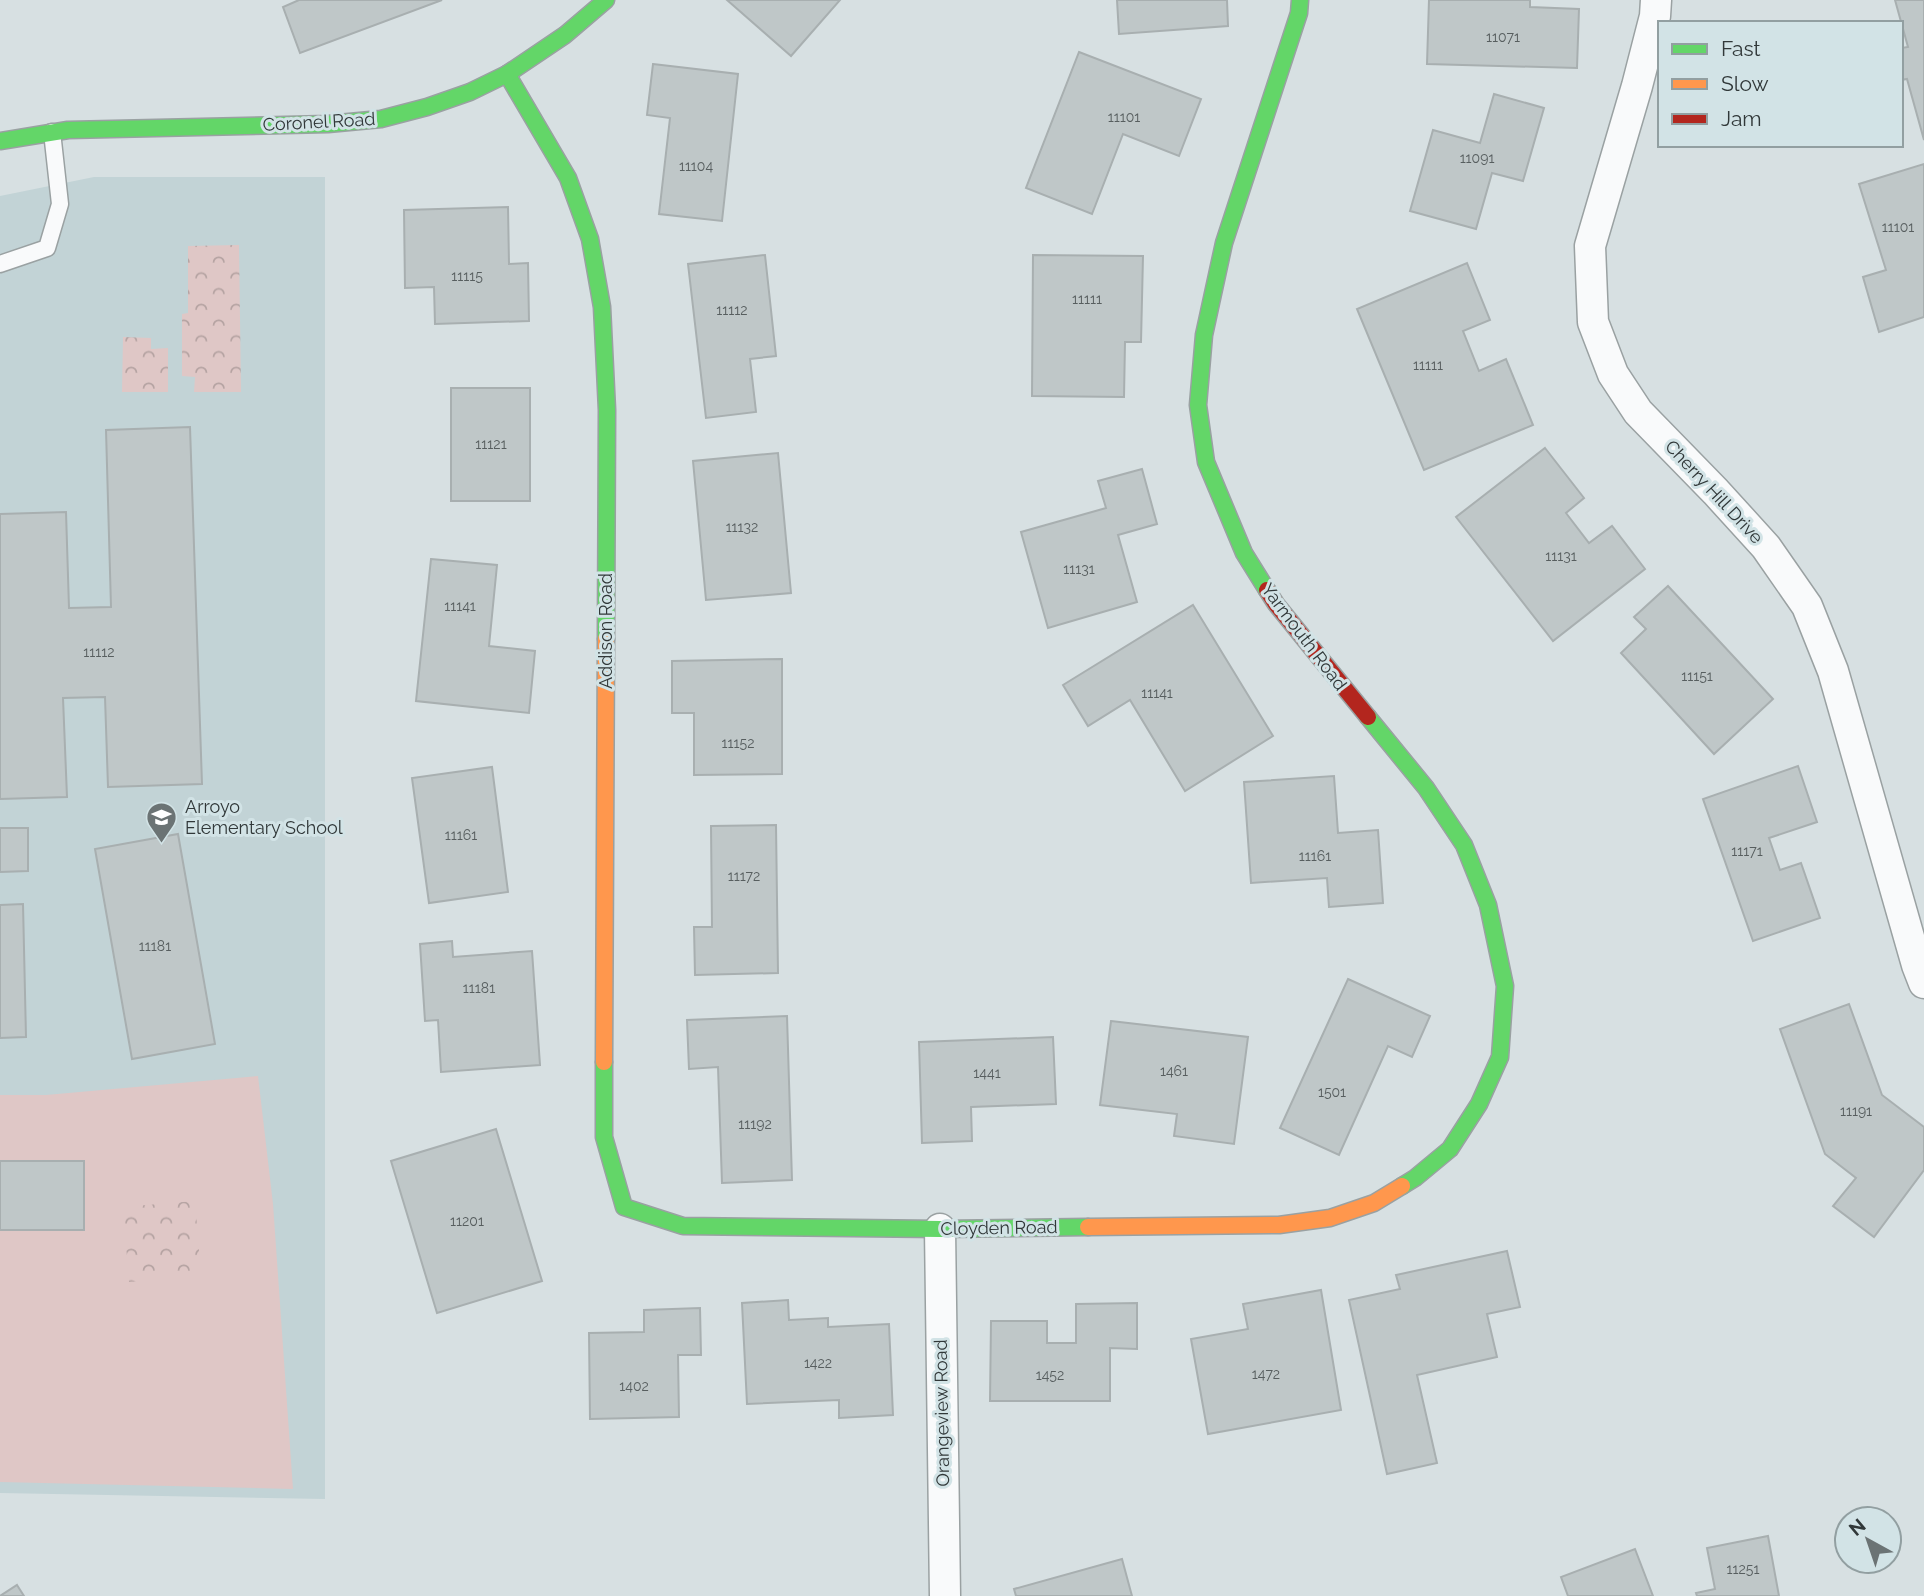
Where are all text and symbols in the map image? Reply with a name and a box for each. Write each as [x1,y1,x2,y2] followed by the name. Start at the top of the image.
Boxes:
[1658,21,1903,147] legend
[1486,29,1520,45] house number: 11071
[1721,36,1761,61] text: Fast
[1721,71,1769,96] text: Slow
[1721,106,1762,131] text: Jam
[262,108,376,135] street label: Coronel Road
[1108,109,1140,125] house number: 11101
[1460,150,1494,166] house number: 11091
[679,158,713,174] house number: 11104
[1882,219,1914,235] house number: 11101
[451,268,483,284] house number: 11115
[1072,291,1102,307] house number: 11111
[716,302,748,318] house number: 11112
[1413,357,1443,373] house number: 11111
[475,436,507,452] house number: 11121
[1661,436,1768,548] street label: Cherry Hill Drive
[726,519,758,535] house number: 11132
[1545,548,1577,564] house number: 11131
[1063,561,1095,577] house number: 11131
[595,573,616,689] street label: Addison Road
[1257,579,1351,694] street label: Yarmouth Road
[444,598,476,614] house number: 11141
[83,644,115,660] house number: 11112
[1681,668,1713,684] house number: 11151
[1141,685,1173,701] house number: 11141
[722,735,754,751] house number: 11152
[185,796,343,838] place label: Arroyo Elementary School
[145,800,179,844] school or university icon: Arroyo Elementary School
[445,827,477,843] house number: 11161
[1731,843,1763,859] house number: 11171
[1299,848,1331,864] house number: 11161
[728,868,760,884] house number: 11172
[139,938,171,954] house number: 11181
[463,980,495,996] house number: 11181
[1160,1063,1188,1079] house number: 1461
[973,1065,1001,1081] house number: 1441
[1318,1084,1346,1100] house number: 1501
[1840,1103,1872,1119] house number: 11191
[738,1116,772,1132] house number: 11192
[450,1213,484,1229] house number: 11201
[940,1216,1058,1239] street label: Cloyden Road
[930,1339,953,1487] street label: Orangeview Road
[804,1355,832,1371] house number: 1422
[1252,1366,1280,1382] house number: 1472
[1036,1367,1064,1383] house number: 1452
[619,1378,649,1394] house number: 1402
[1833,1505,1903,1575] north arrow
[1844,1514,1870,1540] text: N
[1727,1561,1759,1577] house number: 11251

